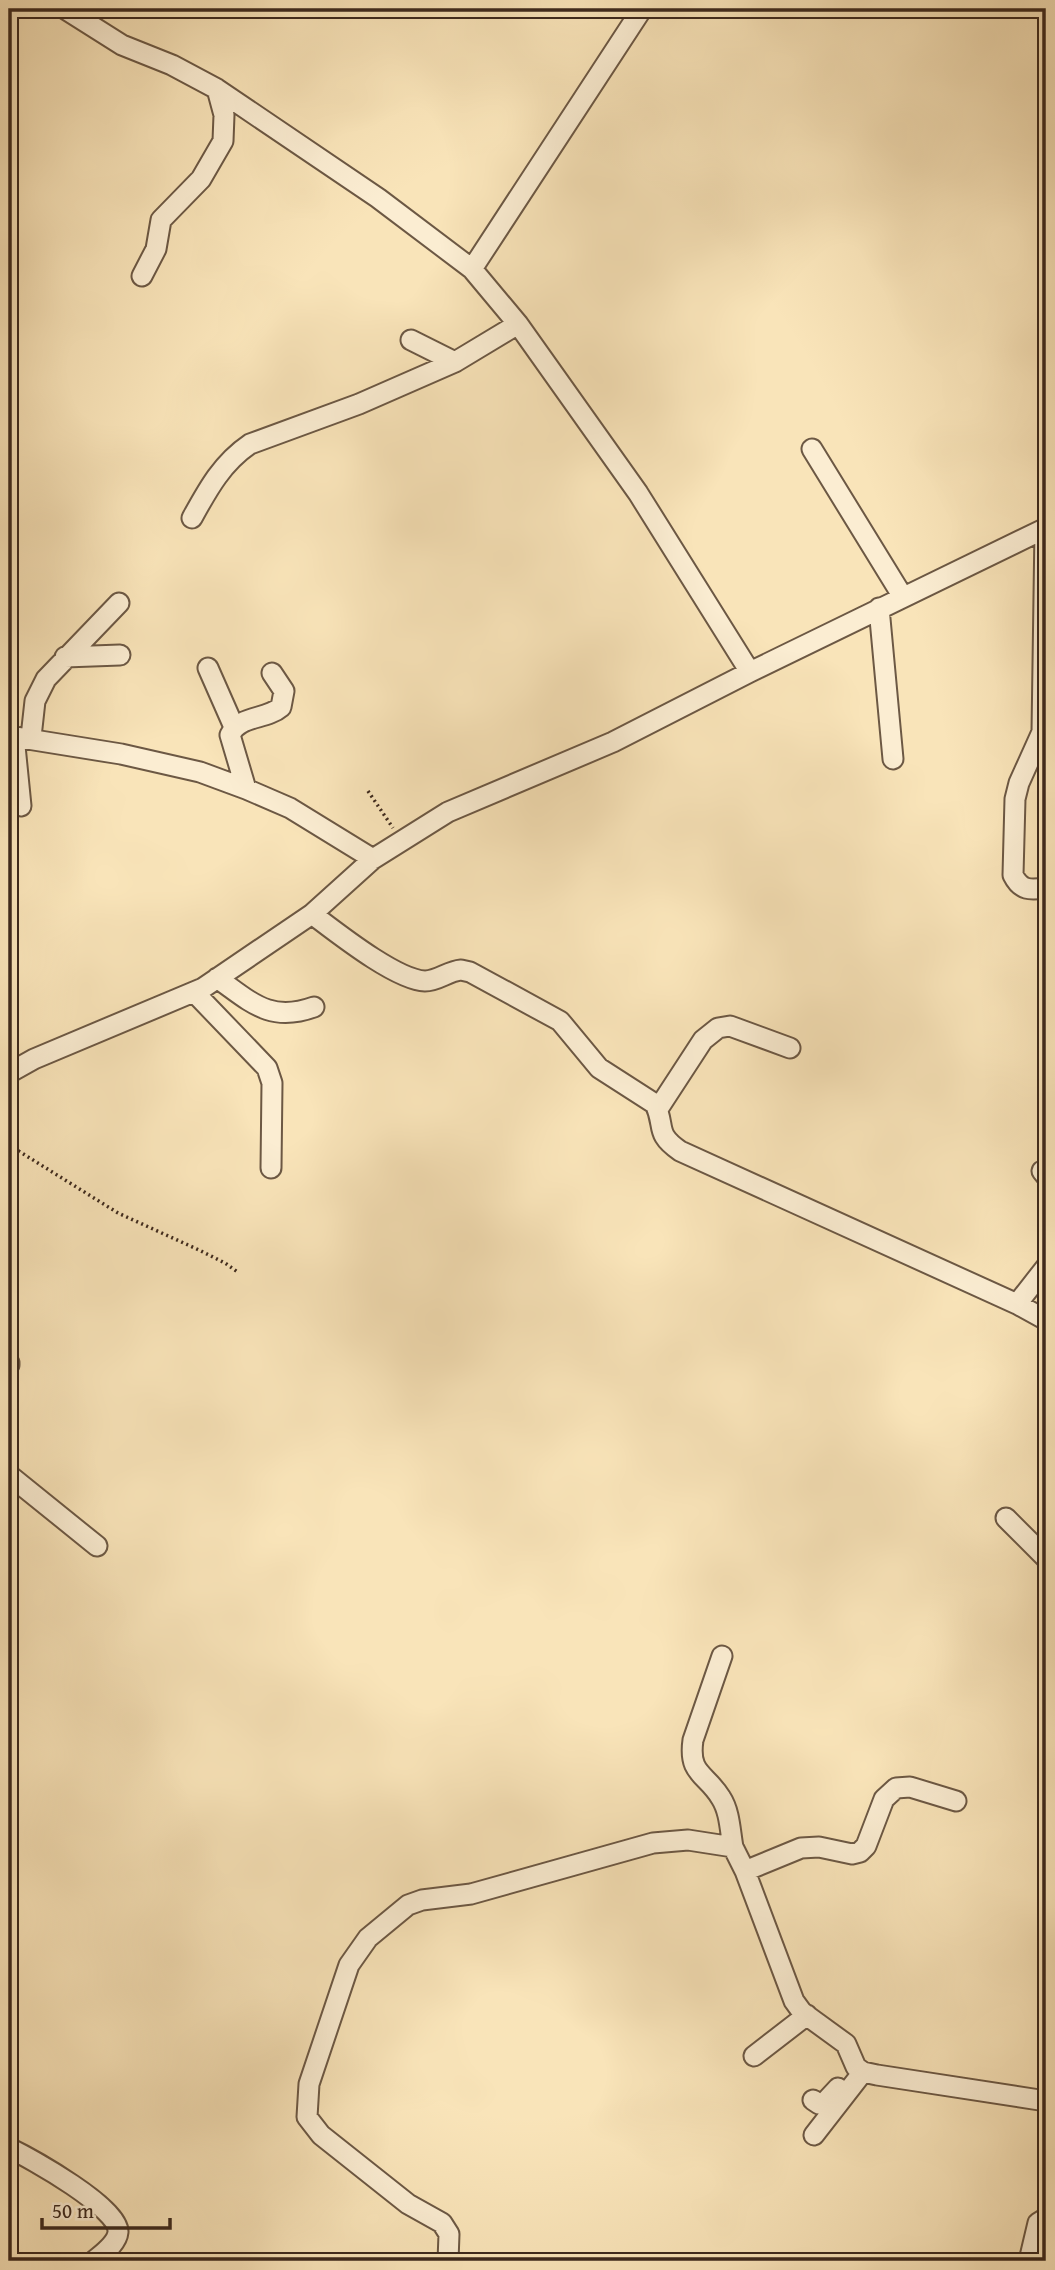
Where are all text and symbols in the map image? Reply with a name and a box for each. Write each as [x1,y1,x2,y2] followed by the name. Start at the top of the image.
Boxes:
[42,2186,170,2230] scale bar
[52,2195,94,2226] text: 50 m

